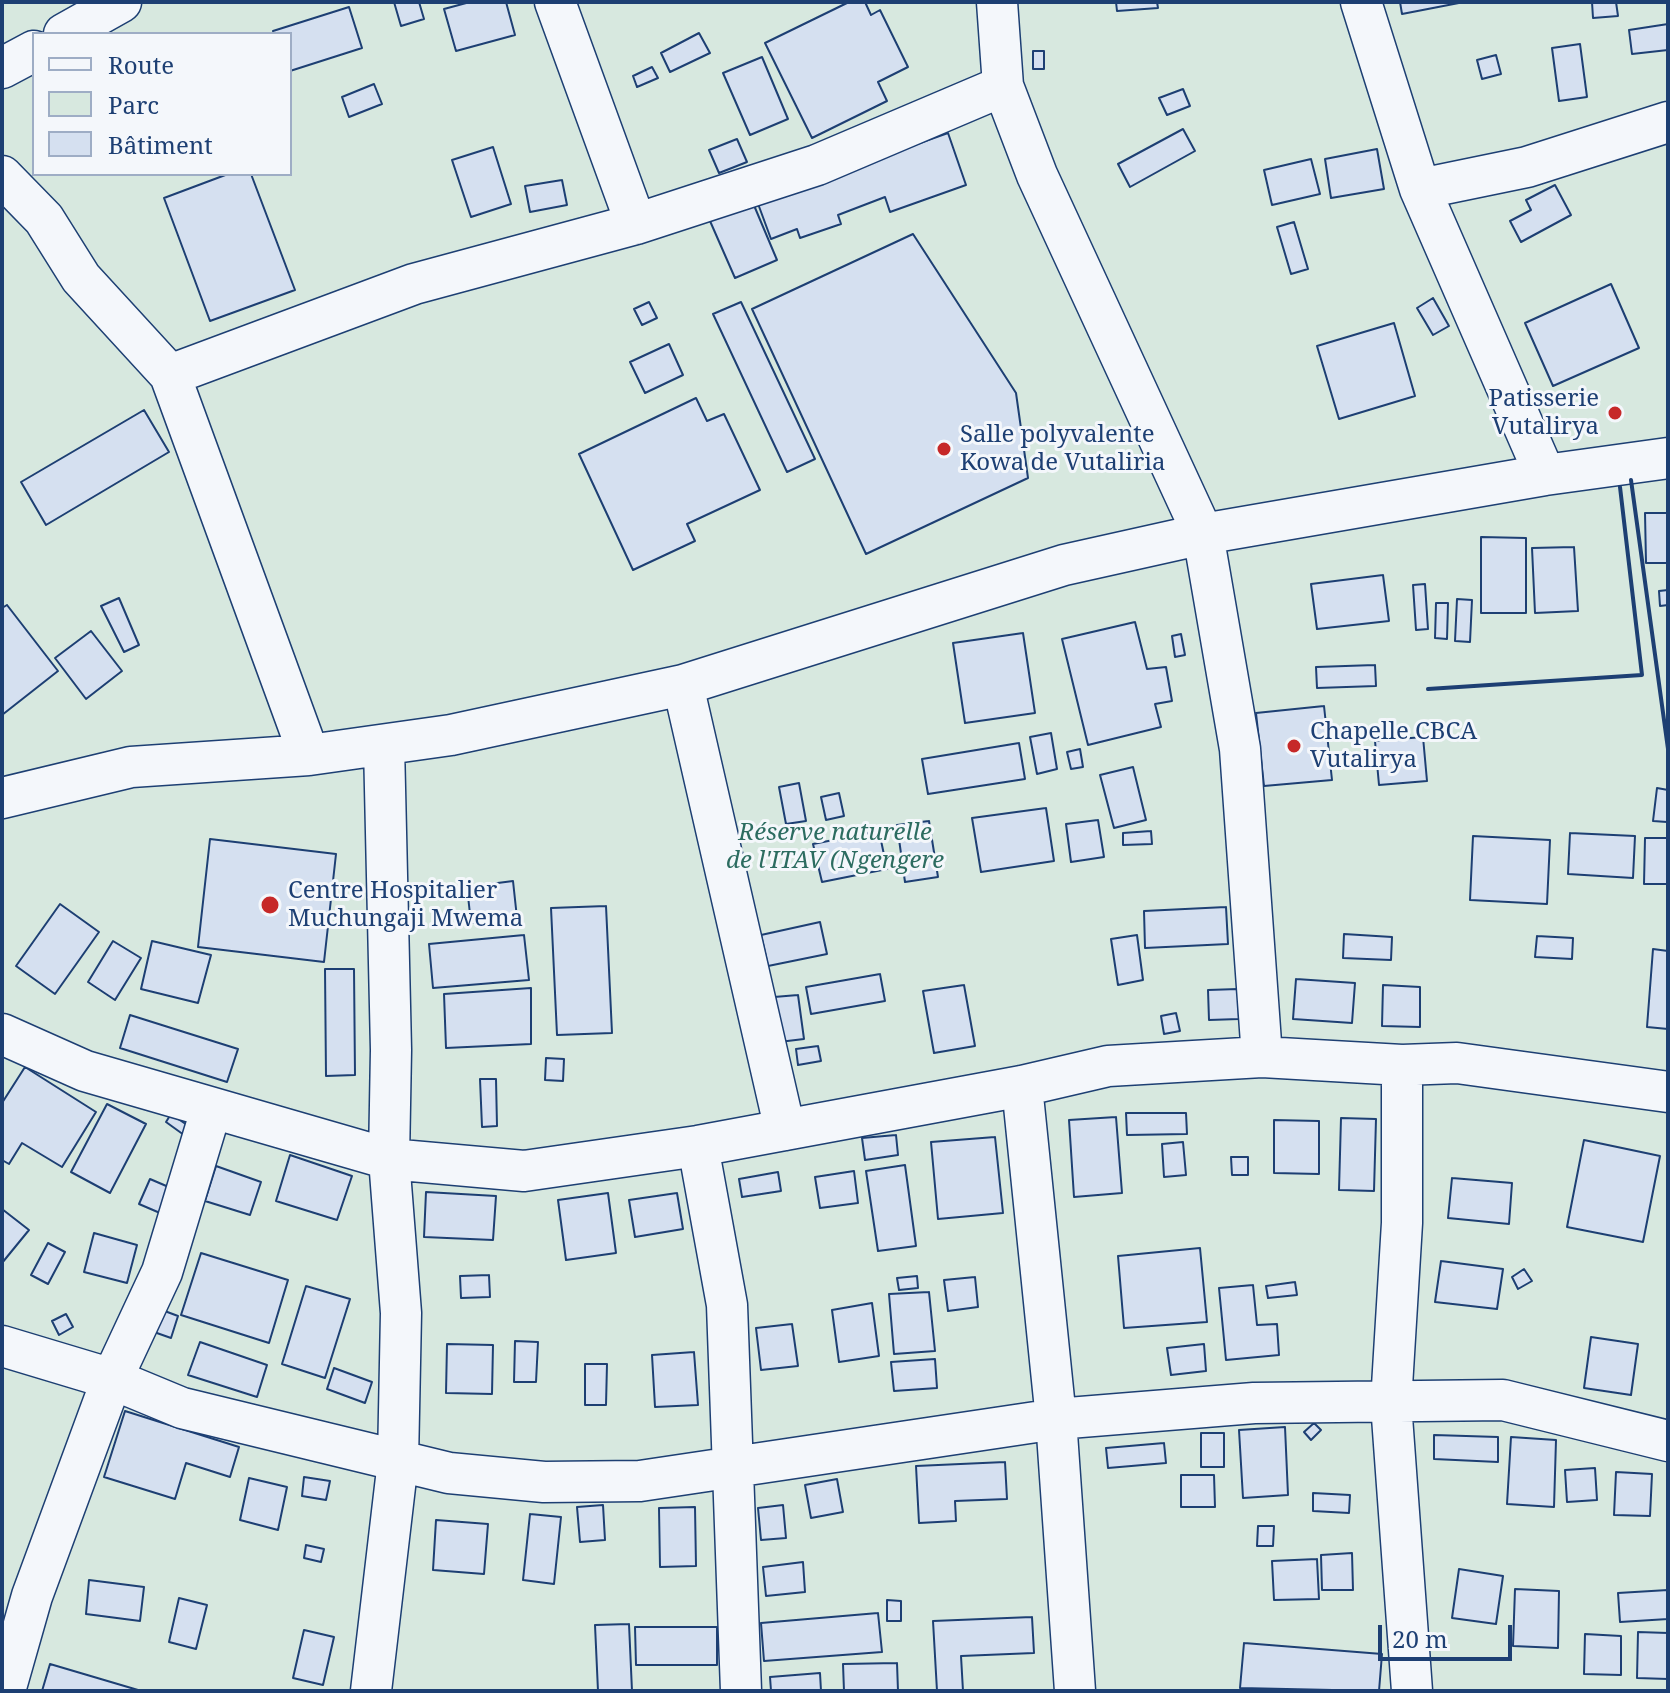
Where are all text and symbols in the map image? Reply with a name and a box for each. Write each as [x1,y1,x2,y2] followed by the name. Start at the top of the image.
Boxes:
[32,32,292,176] legend
[108,48,174,81] text: Route
[108,88,159,121] text: Parc
[108,128,213,161] text: Bâtiment
[1489,385,1599,441] place label: Patisserie Vutalirya
[1606,404,1624,422] marker: Patisserie Vutalirya
[960,421,1165,477] place label: Salle polyvalente Kowa de Vutaliria
[935,440,953,458] marker: Salle polyvalente Kowa de Vutaliria
[1310,718,1477,774] place label: Chapelle CBCA Vutalirya
[1285,737,1303,755] marker: Chapelle CBCA Vutalirya
[726,819,944,875] park label: Réserve naturelle de l'ITAV (Ngengere
[288,877,523,933] place label: Centre Hospitalier Muchungaji Mwema
[259,894,281,916] marker: Centre Hospitalier Muchungaji Mwema
[1382,1609,1516,1659] scale bar
[1392,1622,1448,1655] text: 20 m

